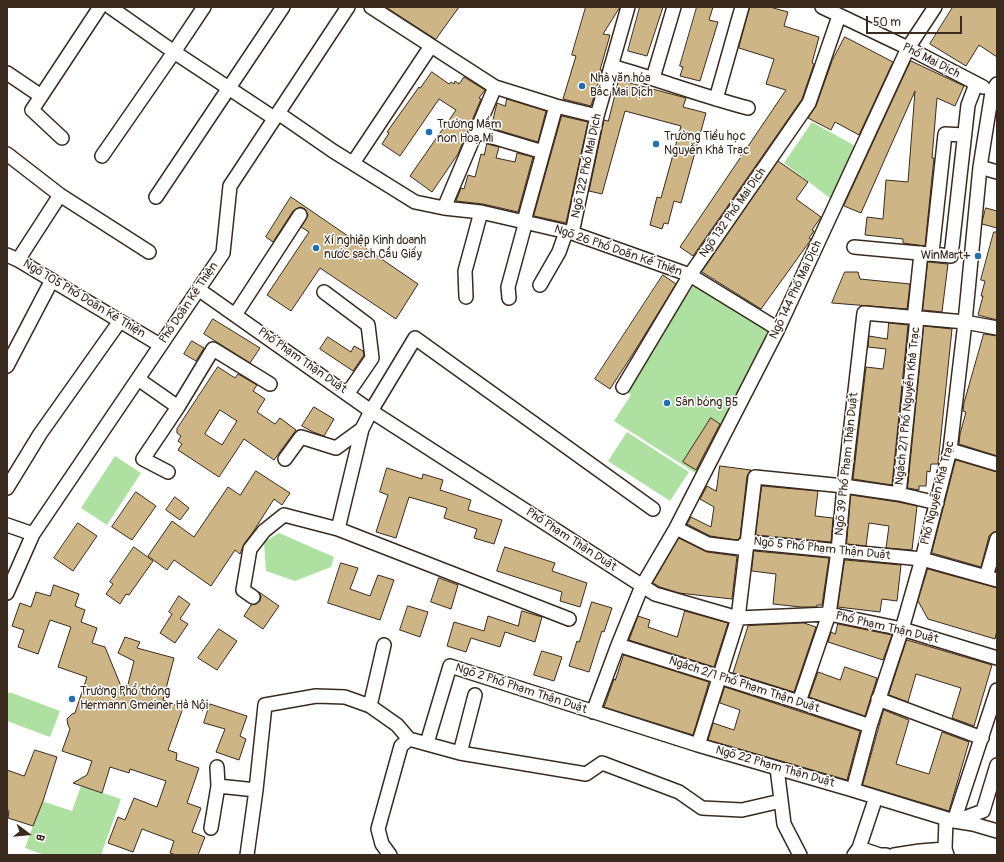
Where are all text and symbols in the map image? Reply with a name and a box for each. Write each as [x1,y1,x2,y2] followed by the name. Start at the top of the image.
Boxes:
[868,8,964,34] scale bar
[873,15,901,30] text: 50 m
[900,40,962,82] street label: Phố Mai Dịch
[590,72,653,100] place label: Nhà văn hóa Bắc Mai Dịch
[577,81,587,91] marker: Nhà văn hóa Bắc Mai Dịch
[569,112,605,220] street label: Ngõ 122 Phố Mai Dịch
[437,118,502,146] place label: Trường Mầm non Hoạ Mi
[424,127,434,137] marker: Trường Mầm non Hoạ Mi
[664,130,749,158] place label: Trường Tiểu học Nguyễn Khả Trạc
[651,139,661,149] marker: Trường Tiểu học Nguyễn Khả Trạc
[697,165,769,261] street label: Ngõ 132 Phố Mai Dịch
[552,222,684,280] street label: Ngõ 26 Phố Doãn Kế Thiện
[324,234,426,262] place label: Xí nghiệp Kinh doanh nước sạch Cầu Giấy
[767,238,825,342] street label: Ngõ 144 Phố Mai Dịch
[311,243,321,253] marker: Xí nghiệp Kinh doanh nước sạch Cầu Giấy
[921,249,970,263] place label: WinMart+
[973,251,983,261] marker: WinMart+
[20,257,148,341] street label: Ngõ 105 Phố Doãn Kế Thiện
[156,260,222,346] street label: Phố Doãn Kế Thiện
[255,325,349,397] street label: Phố Phạm Thận Duật
[893,326,923,486] street label: Ngách 2/1 Phố Nguyễn Khả Trạc
[832,392,862,536] street label: Ngõ 39 Phố Phạm Thận Duật
[675,396,738,410] place label: Sân bóng B5
[662,398,672,408] marker: Sân bóng B5
[918,439,958,547] street label: Phố Nguyễn Khả Trạc
[523,505,619,575] street label: Phố Phạm Thận Duật
[753,535,891,563] street label: Ngõ 5 Phố Phạm Thận Duật
[834,609,940,647] street label: Phố Phạm Thận Duật
[667,654,821,716] street label: Ngách 2/1 Phố Phạm Thận Duật
[453,661,589,717] street label: Ngõ 2 Phố Phạm Thận Duật
[80,685,208,713] place label: Trường Phổ thông Hermann Gmeiner Hà Nội
[67,694,77,704] marker: Trường Phổ thông Hermann Gmeiner Hà Nội
[714,743,836,791] street label: Ngõ 22 Phạm Thận Duật
[8,814,48,854] north arrow
[33,833,47,842] text: B

